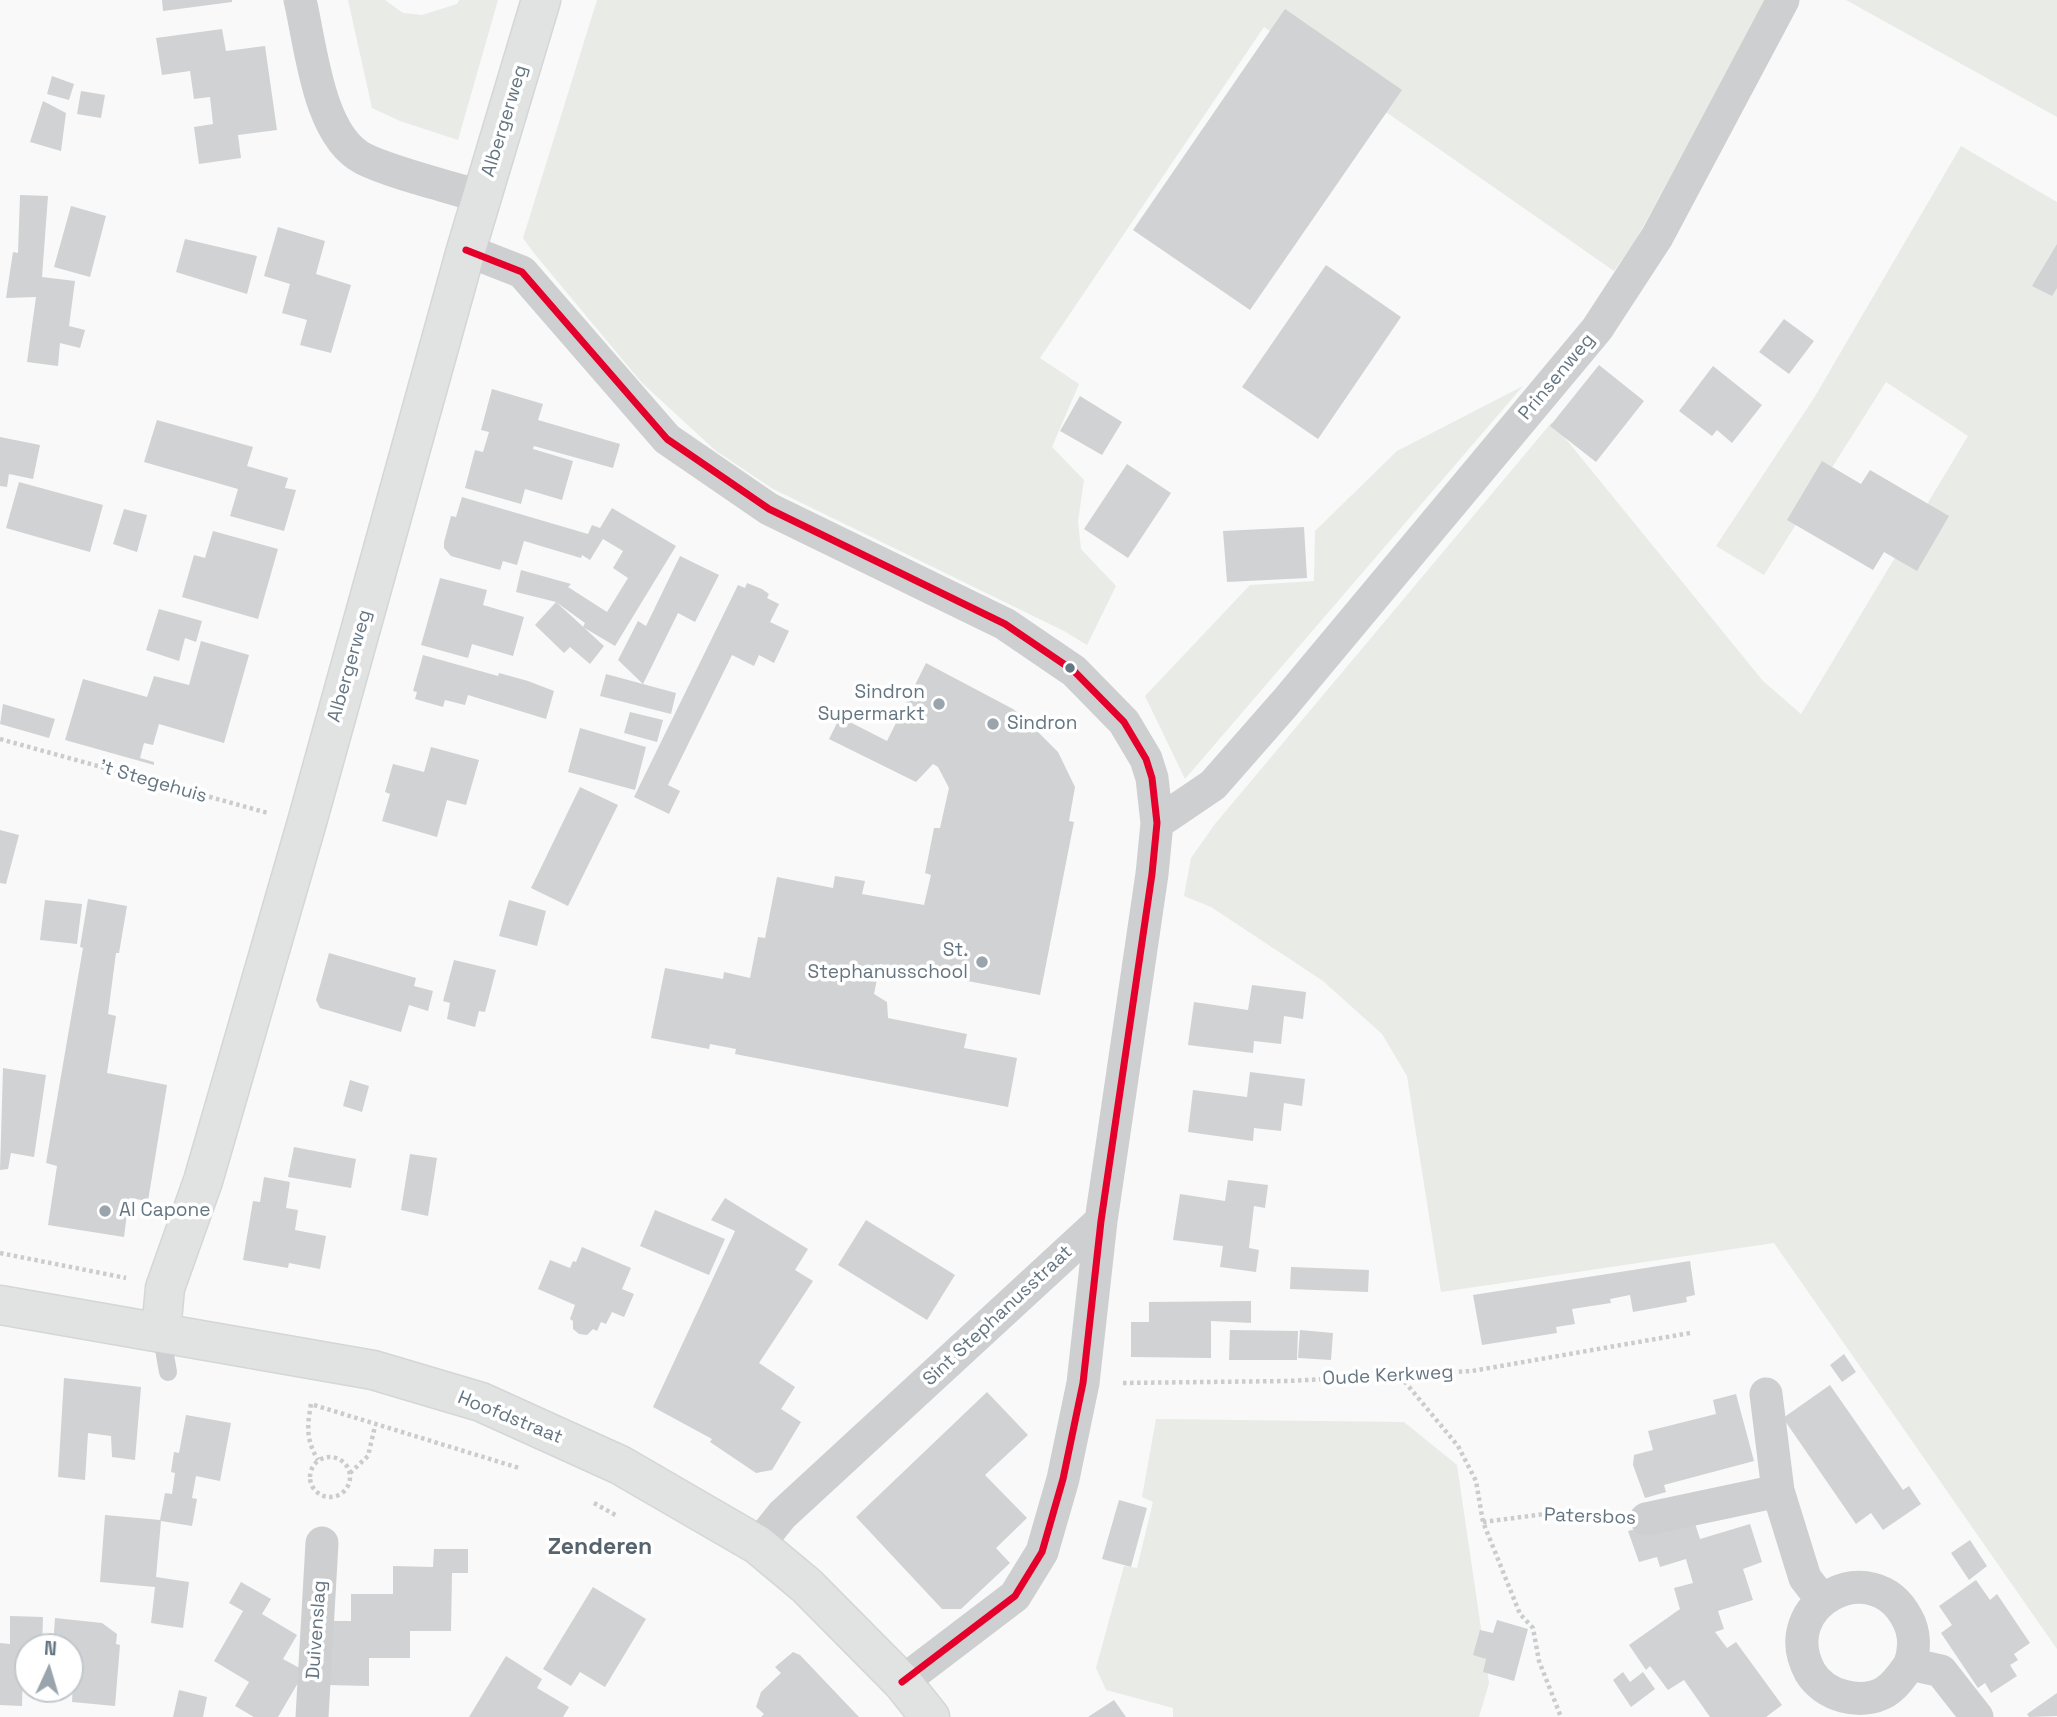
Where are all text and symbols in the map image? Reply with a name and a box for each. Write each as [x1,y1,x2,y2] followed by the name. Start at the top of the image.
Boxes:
[477,62,533,180] street label: Albergerweg
[1514,329,1600,425] street label: Prinsenweg
[323,607,377,725] street label: Albergerweg
[1063,661,1077,675] unlabelled marker
[818,682,925,726] place label: Sindron Supermarkt
[931,696,947,712] marker: Sindron Supermarkt
[1007,713,1077,735] place label: Sindron
[985,716,1001,732] marker: Sindron
[97,756,209,808] street label: 't Stegehuis
[808,940,968,984] place label: St. Stephanusschool
[974,954,990,970] marker: St. Stephanusschool
[119,1200,211,1222] place label: Al Capone
[97,1203,113,1219] marker: Al Capone
[919,1241,1077,1391] street label: Sint Stephanusstraat
[1322,1361,1454,1391] street label: Oude Kerkweg
[454,1387,566,1449] street label: Hoofdstraat
[1544,1504,1636,1530] street label: Patersbos
[548,1534,652,1562] district label: Zenderen
[302,1580,332,1680] street label: Duivenslag
[14,1633,84,1703] north arrow
[43,1636,58,1661] text: N

